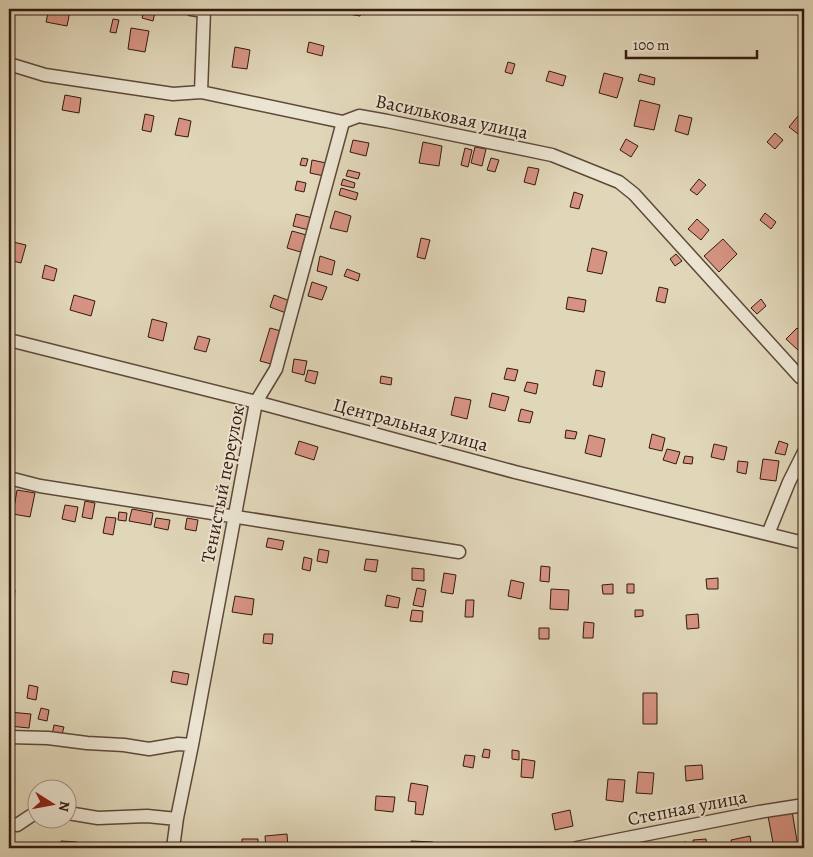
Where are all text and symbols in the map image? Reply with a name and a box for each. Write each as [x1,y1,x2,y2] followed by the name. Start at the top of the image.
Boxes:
[626,28,757,60] scale bar
[633,35,670,55] text: 100 m
[373,88,531,146] street label: Васильковая улица
[330,392,491,458] street label: Центральная улица
[195,403,251,565] street label: Тенистый переулок
[28,780,78,830] north arrow
[625,784,749,832] street label: Степная улица
[54,800,75,813] text: N

